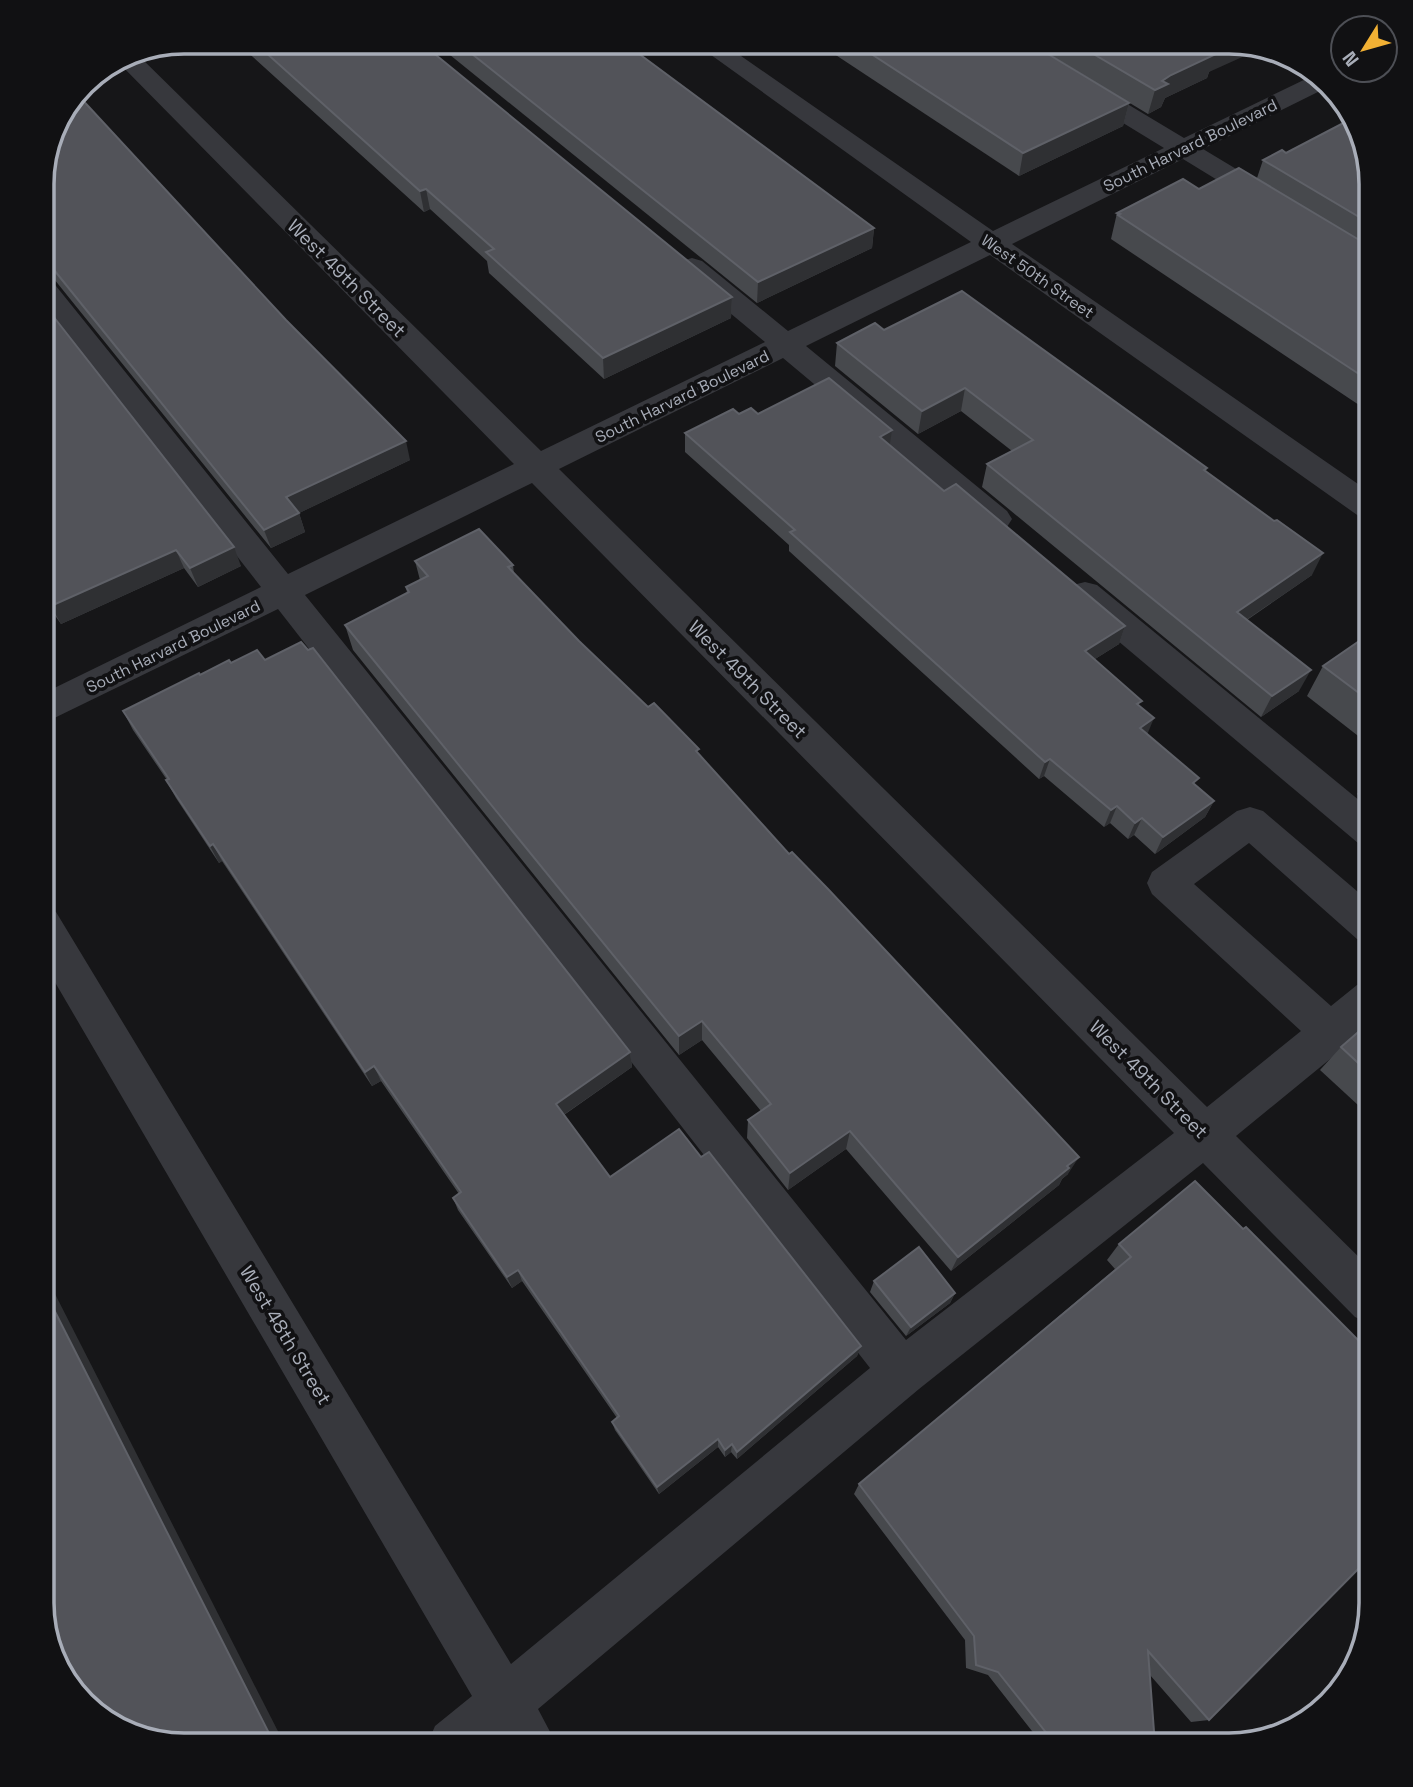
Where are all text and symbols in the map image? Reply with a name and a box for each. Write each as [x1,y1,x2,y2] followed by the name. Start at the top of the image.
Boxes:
[1329,14,1399,84] north arrow
[1337,46,1365,72] text: N
[1100,94,1281,197] street label: South Harvard Boulevard
[282,214,411,343] street label: West 49th Street
[977,230,1098,323] street label: West 50th Street
[592,345,773,448] street label: South Harvard Boulevard
[83,595,264,698] street label: South Harvard Boulevard
[683,615,812,744] street label: West 49th Street
[1084,1015,1213,1144] street label: West 49th Street
[234,1261,337,1409] street label: West 48th Street

